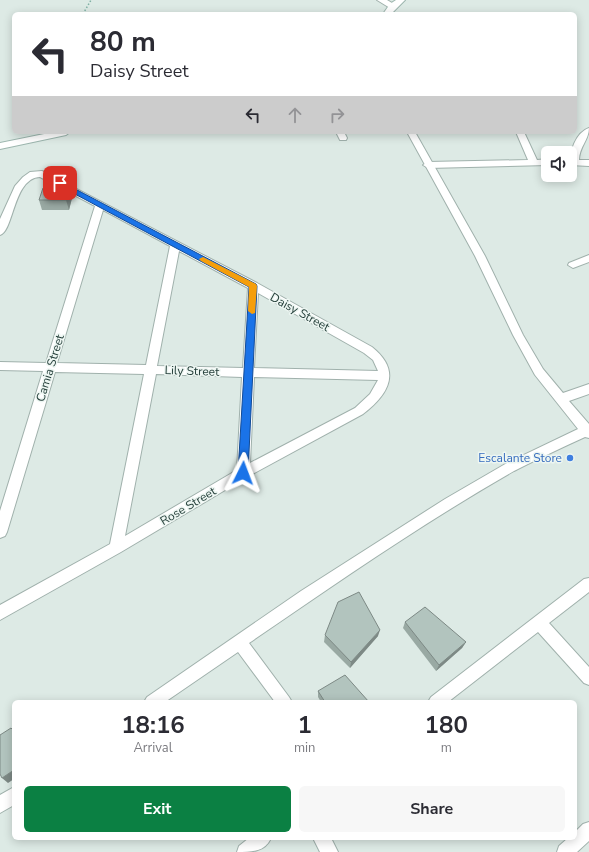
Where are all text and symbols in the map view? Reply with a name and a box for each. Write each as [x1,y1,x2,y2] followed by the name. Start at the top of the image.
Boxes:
[90,23,156,61] text: 80 m
[24,28,76,80] icon: left
[90,59,189,83] text: Daisy Street
[242,104,264,126] icon: left
[284,104,306,126] icon: ahead
[326,104,348,126] icon: right
[541,146,577,182] map controls
[541,146,577,182] button: sound
[43,166,77,200] pin
[49,172,71,194] icon: arrive
[267,289,333,335] street label: Daisy Street
[32,332,68,404] street label: Camia Street
[164,362,220,380] street label: Lily Street
[478,450,562,466] place label: Escalante Store
[222,452,264,494] position arrow
[565,453,575,463] marker: Escalante Store
[157,483,220,529] street label: Rose Street
[121,709,185,741] text: 18:16
[297,709,312,741] text: 1
[425,709,468,741] text: 180
[133,739,173,757] text: Arrival
[294,739,315,757] text: min
[441,739,452,757] text: m
[24,786,291,832] button: Exit
[299,786,565,832] button: Share

